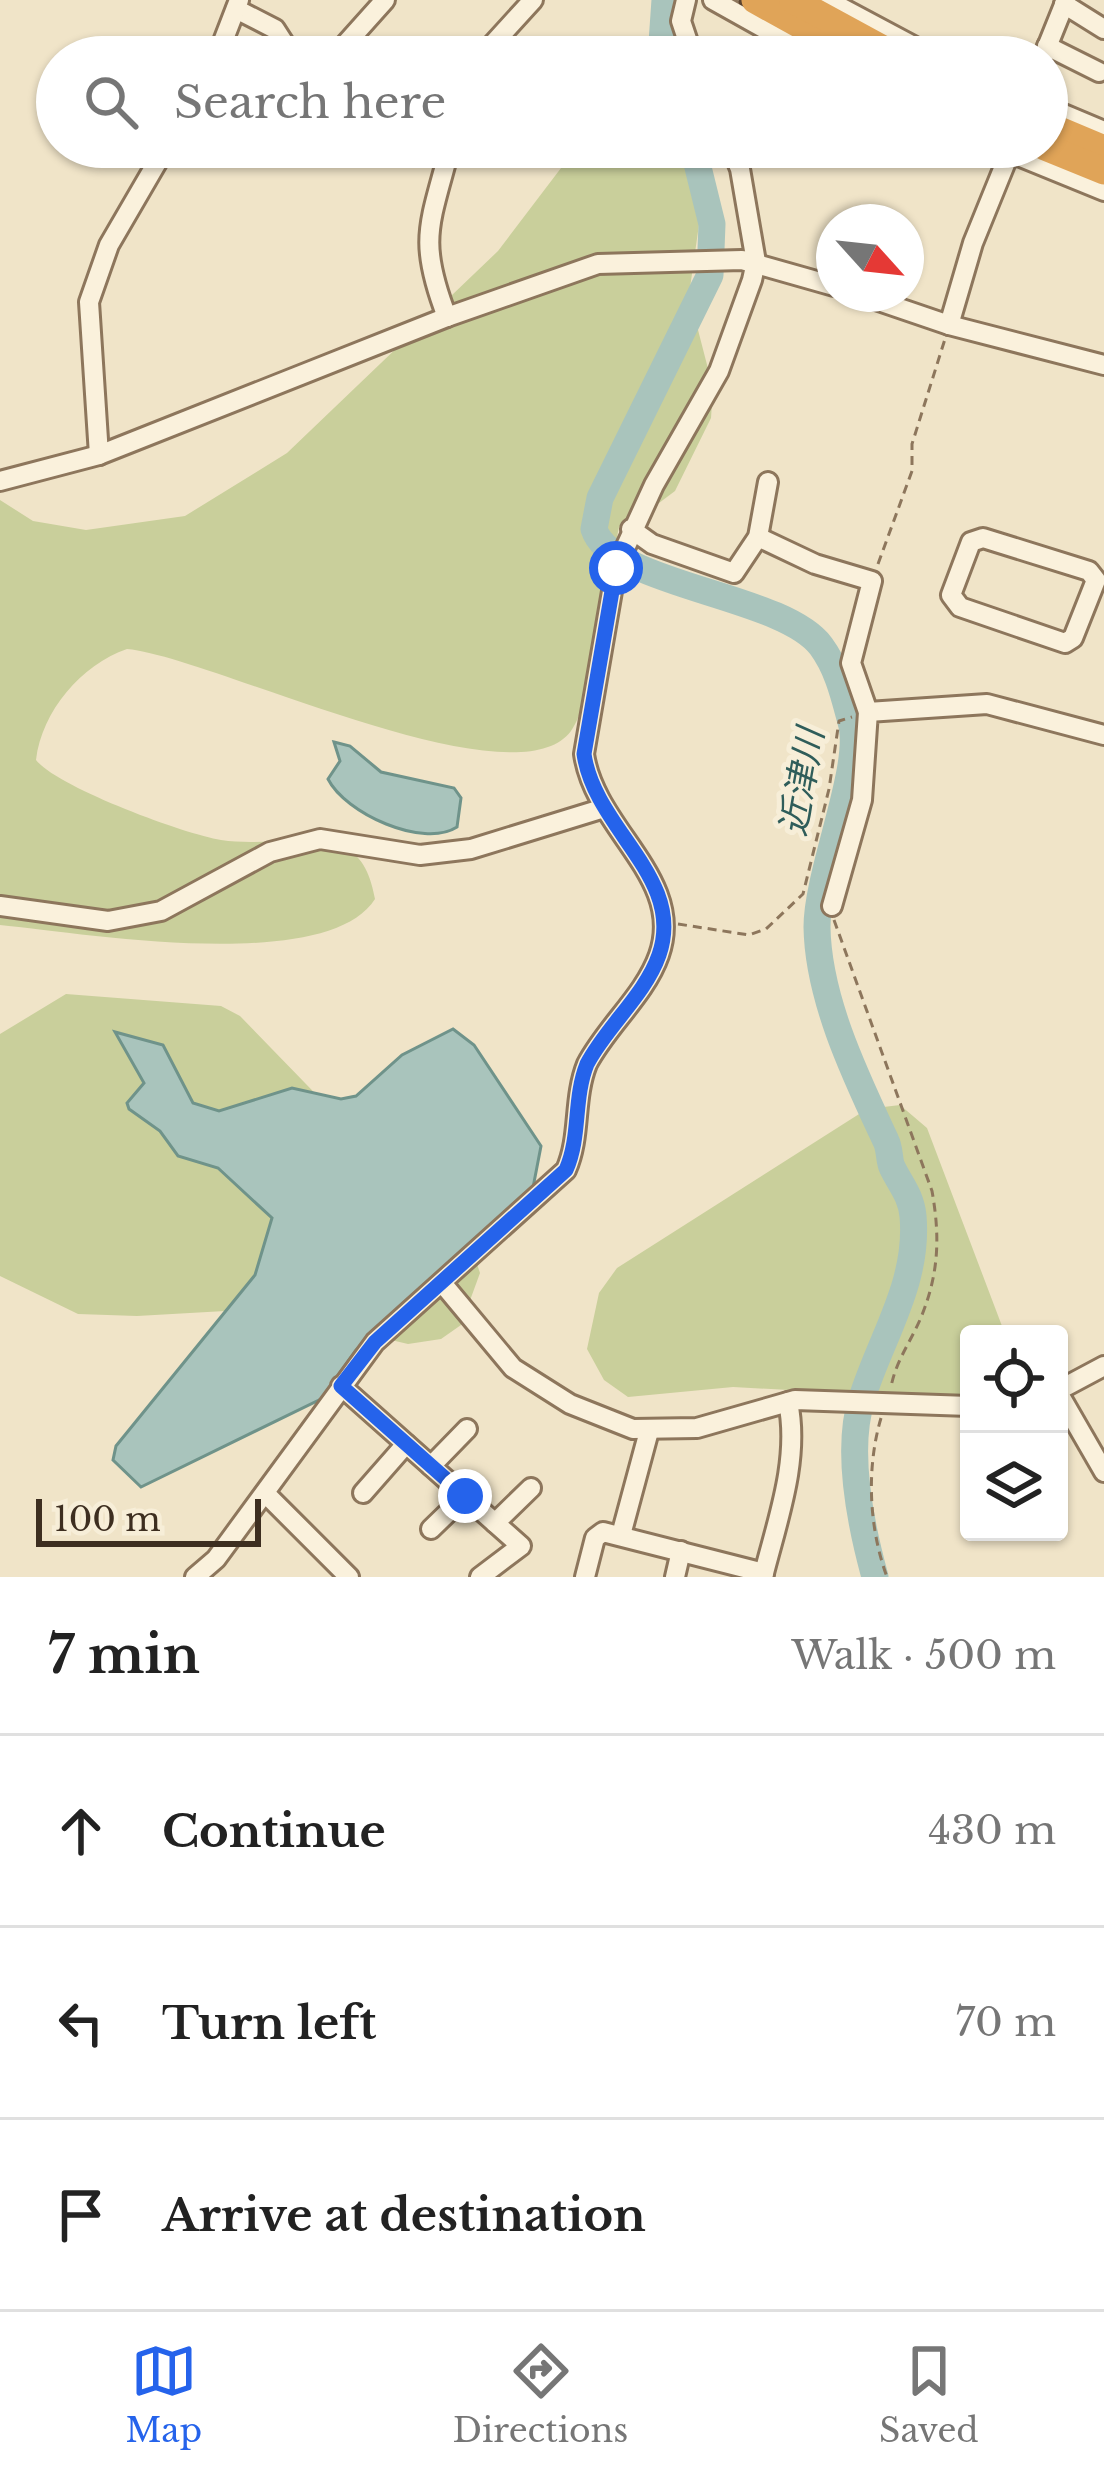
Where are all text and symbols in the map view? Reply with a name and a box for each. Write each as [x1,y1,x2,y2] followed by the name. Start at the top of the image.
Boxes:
[36,36,1068,168] search box
[78,69,144,135] icon: search
[174,74,446,130] text: Search here
[816,204,924,312] north arrow
[589,541,643,595] route start
[770,721,834,839] water label: 近津川
[960,1325,1068,1541] map controls
[960,1325,1068,1433] button: locate
[960,1433,1068,1541] button: layers
[438,1469,492,1523] route end
[36,1493,261,1546] scale bar
[54,1499,161,1540] text: 100 m
[48,1624,200,1687] text: 7 min
[791,1631,1056,1680] text: Walk · 500 m
[48,1798,114,1864] icon: ahead
[162,1803,386,1859] text: Continue
[928,1806,1056,1855] text: 430 m
[48,1990,114,2056] icon: left
[162,1995,376,2051] text: Turn left
[956,1998,1056,2047] text: 70 m
[48,2182,114,2248] icon: arrive
[162,2187,646,2243] text: Arrive at destination
[125,2338,202,2451] tab: Map
[453,2338,628,2451] tab: Directions
[879,2338,979,2451] tab: Saved

